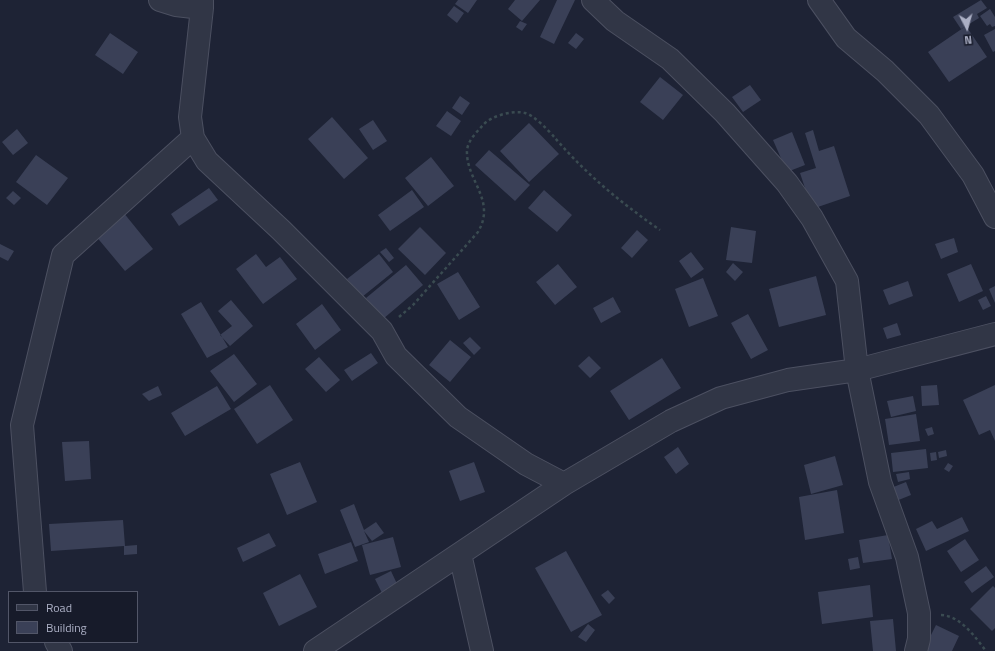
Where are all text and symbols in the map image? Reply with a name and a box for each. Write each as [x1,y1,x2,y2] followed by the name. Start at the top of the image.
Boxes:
[947,8,987,48] north arrow
[964,32,973,48] text: N
[8,591,138,643] legend
[46,598,72,617] text: Road
[46,618,87,637] text: Building

